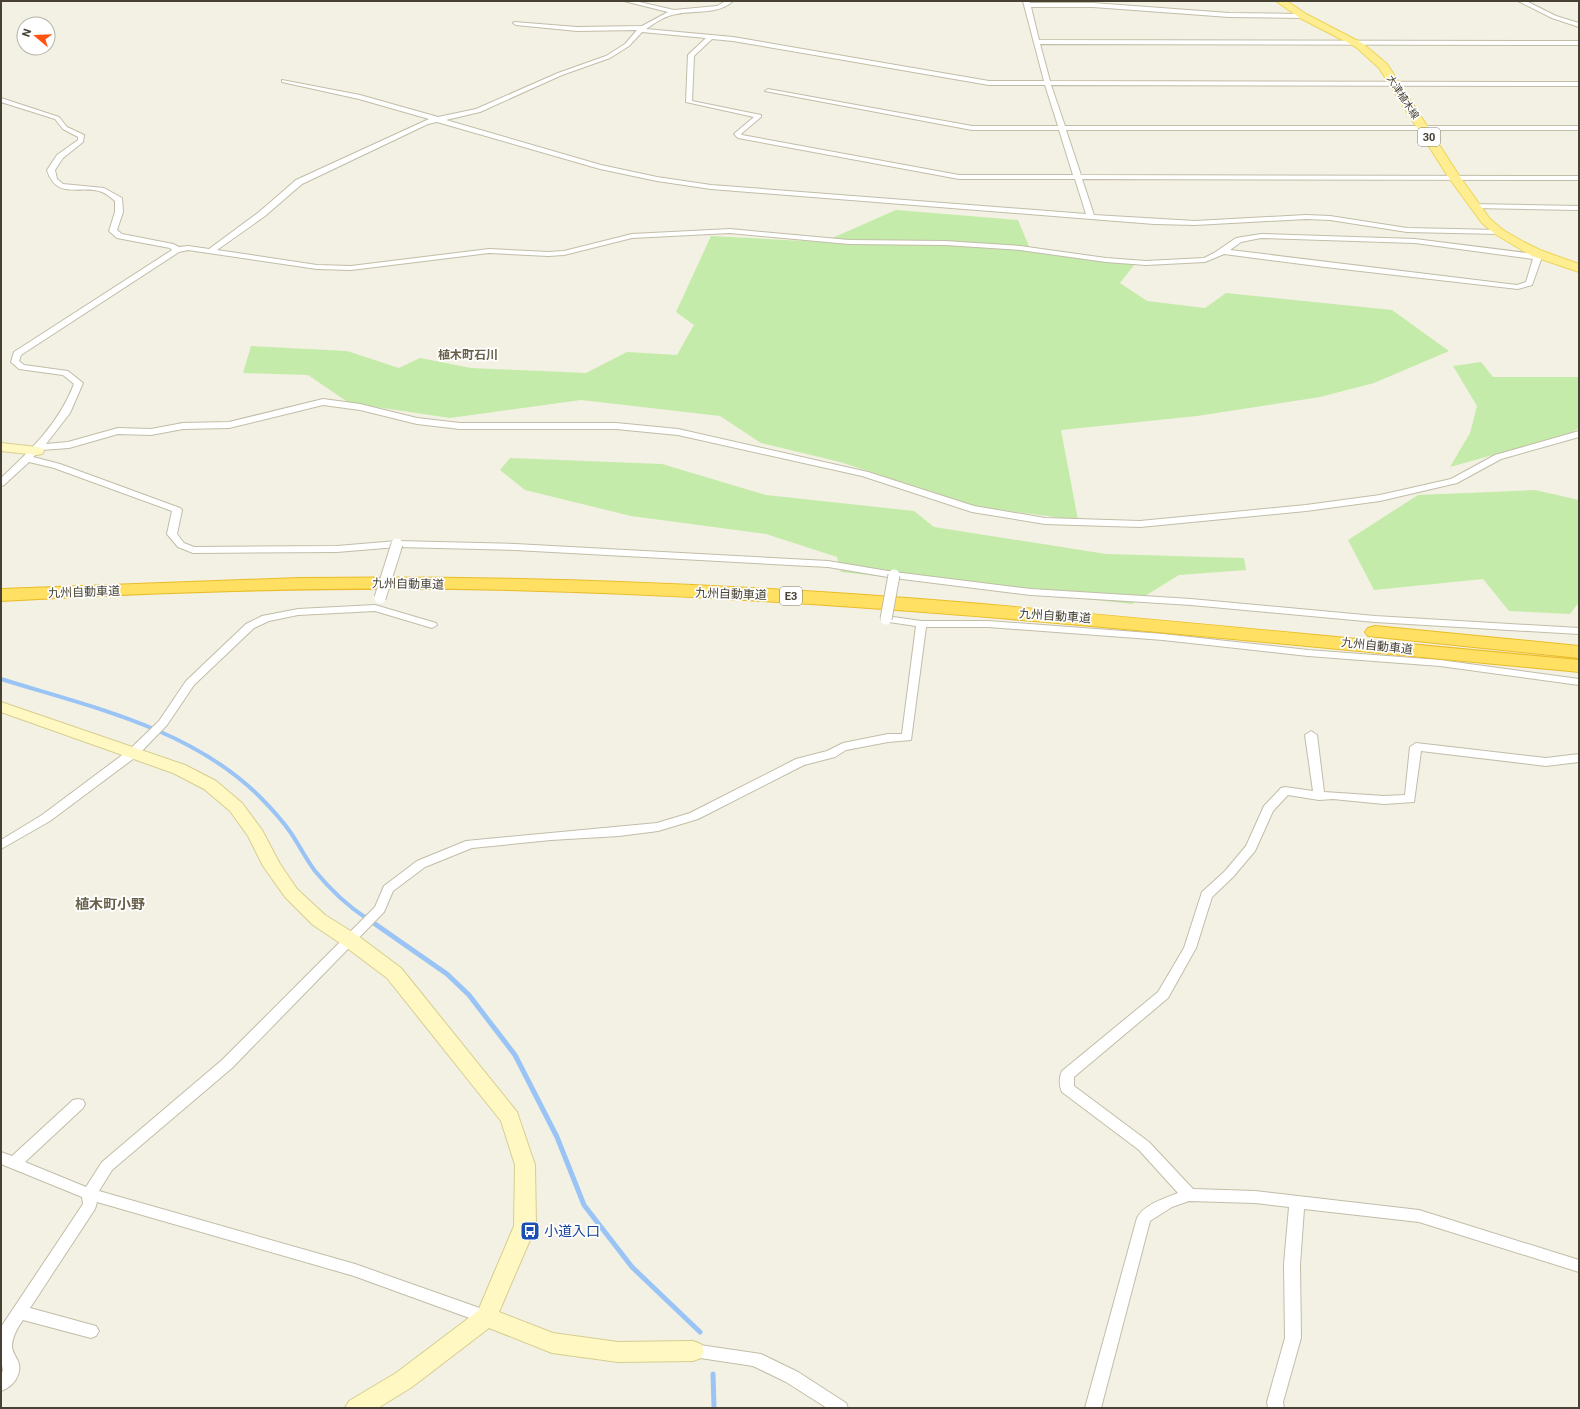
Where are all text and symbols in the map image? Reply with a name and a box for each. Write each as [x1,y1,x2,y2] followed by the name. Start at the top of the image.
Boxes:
[16,16,56,56] north arrow
[20,27,35,39] text: N
[1385,73,1421,121] street label: 大津植木線
[1418,128,1440,146] road number: 30
[438,348,498,362] district label: 植木町石川
[372,576,444,592] street label: 九州自動車道
[48,584,120,600] street label: 九州自動車道
[695,586,767,602] street label: 九州自動車道
[780,587,802,605] road number: E3
[1019,607,1091,625] street label: 九州自動車道
[1340,635,1414,657] street label: 九州自動車道
[75,896,145,912] district label: 植木町小野
[519,1220,541,1242] bus stop icon: 小道入口
[544,1223,600,1239] place label: 小道入口

